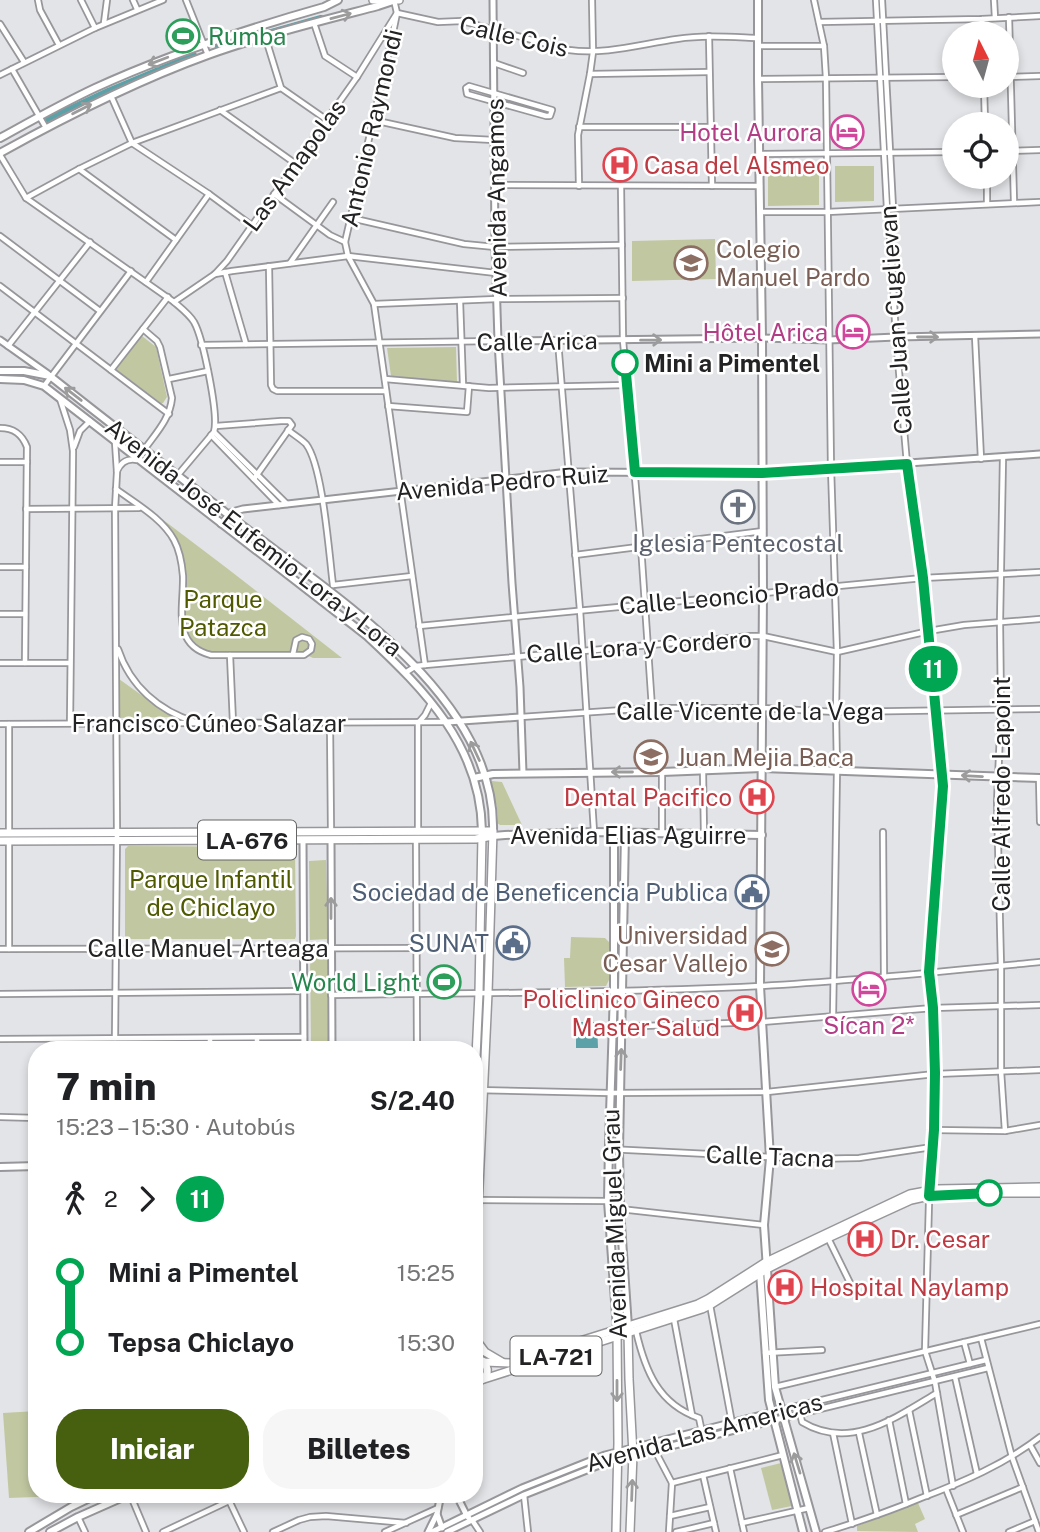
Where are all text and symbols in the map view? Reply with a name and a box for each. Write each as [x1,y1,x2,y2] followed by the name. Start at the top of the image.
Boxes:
[330,9,352,22] one-way arrow
[457,10,571,62] street label: Calle Cois
[164,17,202,55] sports icon: Rumba
[942,21,1018,98] north arrow
[942,21,1019,189] map controls
[208,22,286,50] place label: Rumba
[335,26,407,230] street label: Antonio Raymondi
[147,56,169,69] one-way arrow
[237,94,351,236] street label: Las Amapolas
[480,98,512,298] street label: Avenida Angamos
[71,102,92,116] one-way arrow
[942,112,1019,189] button: locate
[828,113,866,151] hotel icon: Hotel Aurora
[679,118,822,146] place label: Hotel Aurora
[601,146,639,184] hospital icon: Casa del Alsmeo
[644,151,830,179] place label: Casa del Alsmeo
[873,205,917,435] street label: Calle Juan Cuglievan
[716,235,870,291] place label: Colegio Manuel Pardo
[672,244,710,282] school or university icon: Colegio Manuel Pardo
[834,313,872,351] hotel icon: Hôtel Arica
[703,318,828,346] place label: Hôtel Arica
[476,326,598,356] street label: Calle Arica
[917,330,940,343] one-way arrow
[639,333,662,347] one-way arrow
[644,349,820,377] place label: Mini a Pimentel
[612,350,638,376] marker: Mini a Pimentel
[64,386,82,401] one-way arrow
[100,412,408,662] street label: Avenida José Eufemio Lora y Lora
[394,459,610,505] street label: Avenida Pedro Ruiz
[719,488,757,526] church icon: Iglesia Pentecostal
[632,529,844,557] place label: Iglesia Pentecostal
[618,572,840,620] street label: Calle Leoncio Prado
[179,585,267,641] park label: Parque Patazca
[525,624,753,668] street label: Calle Lora y Cordero
[902,646,964,692] line badge: 11
[923,655,943,683] text: 11
[987,676,1015,912] street label: Calle Alfredo Lapoint
[616,697,884,725] street label: Calle Vicente de la Vega
[72,709,346,737] street label: Francisco Cúneo Salazar
[632,738,670,776] school or university icon: Juan Mejia Baca
[468,741,481,763] one-way arrow
[676,743,854,771] place label: Juan Mejia Baca
[611,765,634,779] one-way arrow
[961,769,984,782] one-way arrow
[738,778,776,816] hospital icon: Dental Pacifico
[564,783,732,811] place label: Dental Pacifico
[198,820,296,860] road number: LA-676
[510,821,746,849] street label: Avenida Elias Aguirre
[129,865,293,921] park label: Parque Infantil de Chiclayo
[733,873,771,911] public building icon: Sociedad de Beneficencia Publica
[352,878,728,906] place label: Sociedad de Beneficencia Publica
[324,897,338,920] one-way arrow
[602,921,748,977] place label: Universidad Cesar Vallejo
[494,924,532,962] public building icon: SUNAT
[409,929,489,957] place label: SUNAT
[753,930,791,968] school or university icon: Universidad Cesar Vallejo
[87,934,329,962] street label: Calle Manuel Arteaga
[425,963,463,1001] sports icon: World Light
[291,968,420,996] place label: World Light
[850,970,888,1008] hotel icon: Sícan 2*
[522,985,720,1041] place label: Policlinico Gineco Master Salud
[726,994,764,1032] hospital icon: Policlinico Gineco Master Salud
[823,1011,915,1039] place label: Sícan 2*
[615,1048,628,1071] one-way arrow
[56,1064,156,1109] text: 7 min
[370,1085,455,1116] text: S/2.40
[596,1108,632,1340] street label: Avenida Miguel Grau
[56,1113,295,1140] text: 15:23 – 15:30 · Autobús
[705,1140,835,1172] street label: Calle Tacna
[56,1180,94,1218] icon: walk
[128,1180,166,1218] icon: forward
[976,1180,1002,1206] unlabelled marker
[104,1185,118,1212] text: 2
[190,1185,210,1213] text: 11
[846,1220,884,1258] hospital icon: Dr. Cesar
[890,1225,990,1253] place label: Dr. Cesar
[108,1257,299,1288] text: Mini a Pimentel
[397,1259,455,1286] text: 15:25
[766,1268,804,1306] hospital icon: Hospital Naylamp
[810,1273,1009,1301] place label: Hospital Naylamp
[108,1327,294,1358] text: Tepsa Chiclayo
[397,1329,455,1356] text: 15:30
[510,1336,602,1376] road number: LA-721
[611,1379,624,1402] one-way arrow
[583,1387,825,1477] street label: Avenida Las Americas
[56,1409,249,1489] button: Iniciar
[263,1409,455,1489] button: Billetes
[789,1452,802,1474] one-way arrow
[625,1478,639,1501] one-way arrow

